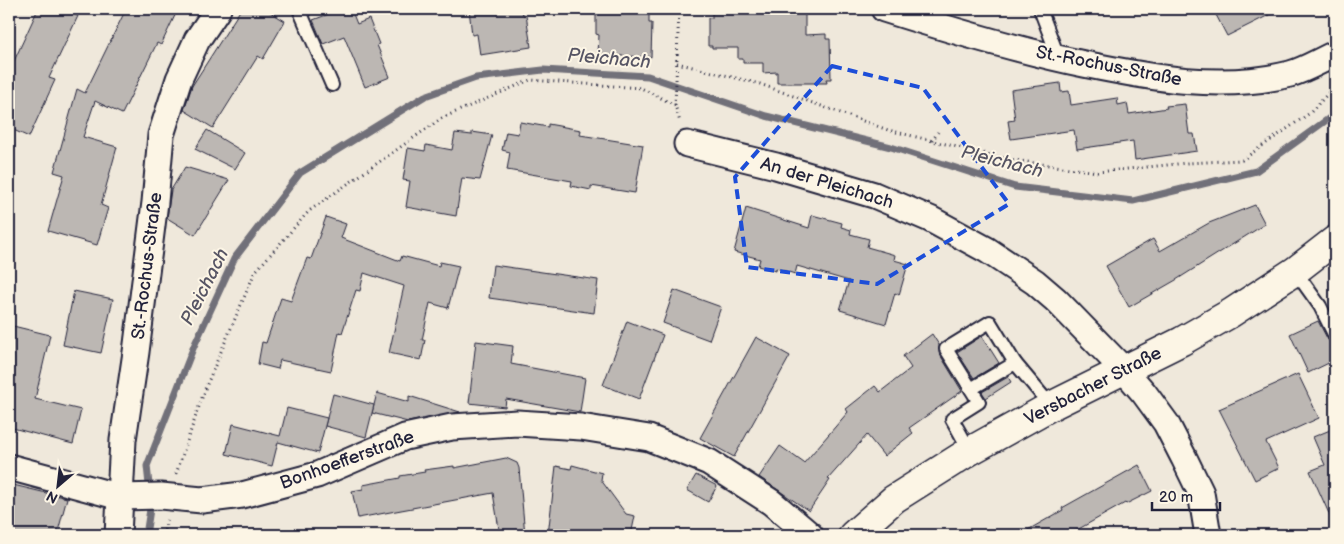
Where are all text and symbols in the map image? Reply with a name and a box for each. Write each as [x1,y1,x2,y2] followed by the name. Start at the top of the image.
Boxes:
[1034,42,1184,90] street label: St.-Rochus-Straße
[567,44,651,74] water label: Pleichach
[959,141,1045,183] water label: Pleichach
[758,153,896,213] street label: An der Pleichach
[128,191,166,341] street label: St.-Rochus-Straße
[176,245,234,329] water label: Pleichach
[1021,342,1165,430] street label: Versbacher Straße
[277,426,417,494] street label: Bonhoefferstraße
[32,462,82,512] north arrow
[1152,479,1219,511] scale bar
[43,487,61,507] text: N
[1159,488,1193,507] text: 20 m

